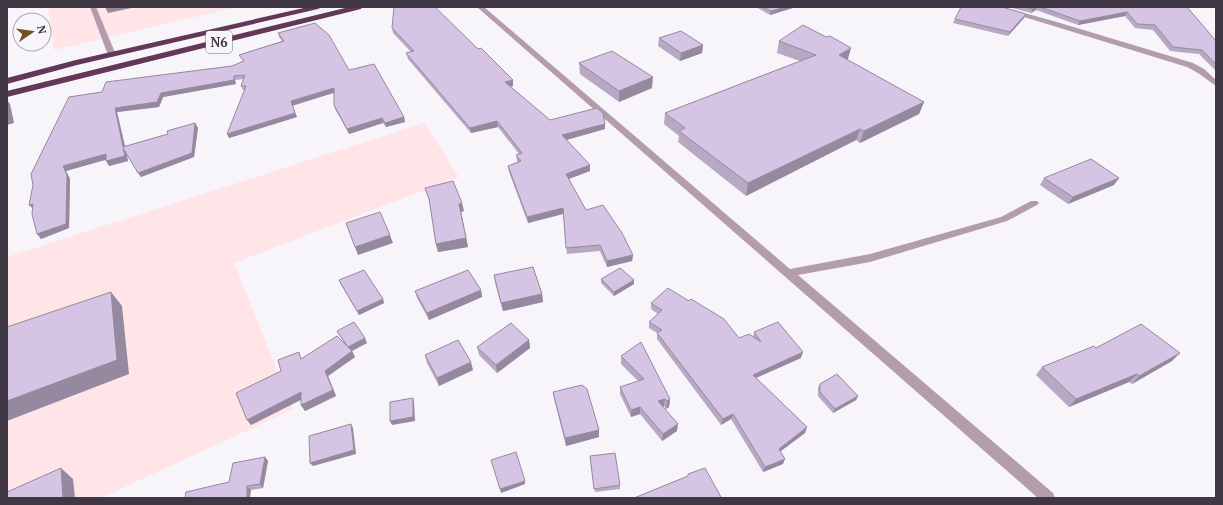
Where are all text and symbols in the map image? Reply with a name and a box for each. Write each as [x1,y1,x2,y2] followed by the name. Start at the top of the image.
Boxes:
[12,12,52,52] north arrow
[34,24,50,36] text: N
[206,31,232,53] road number: N6

